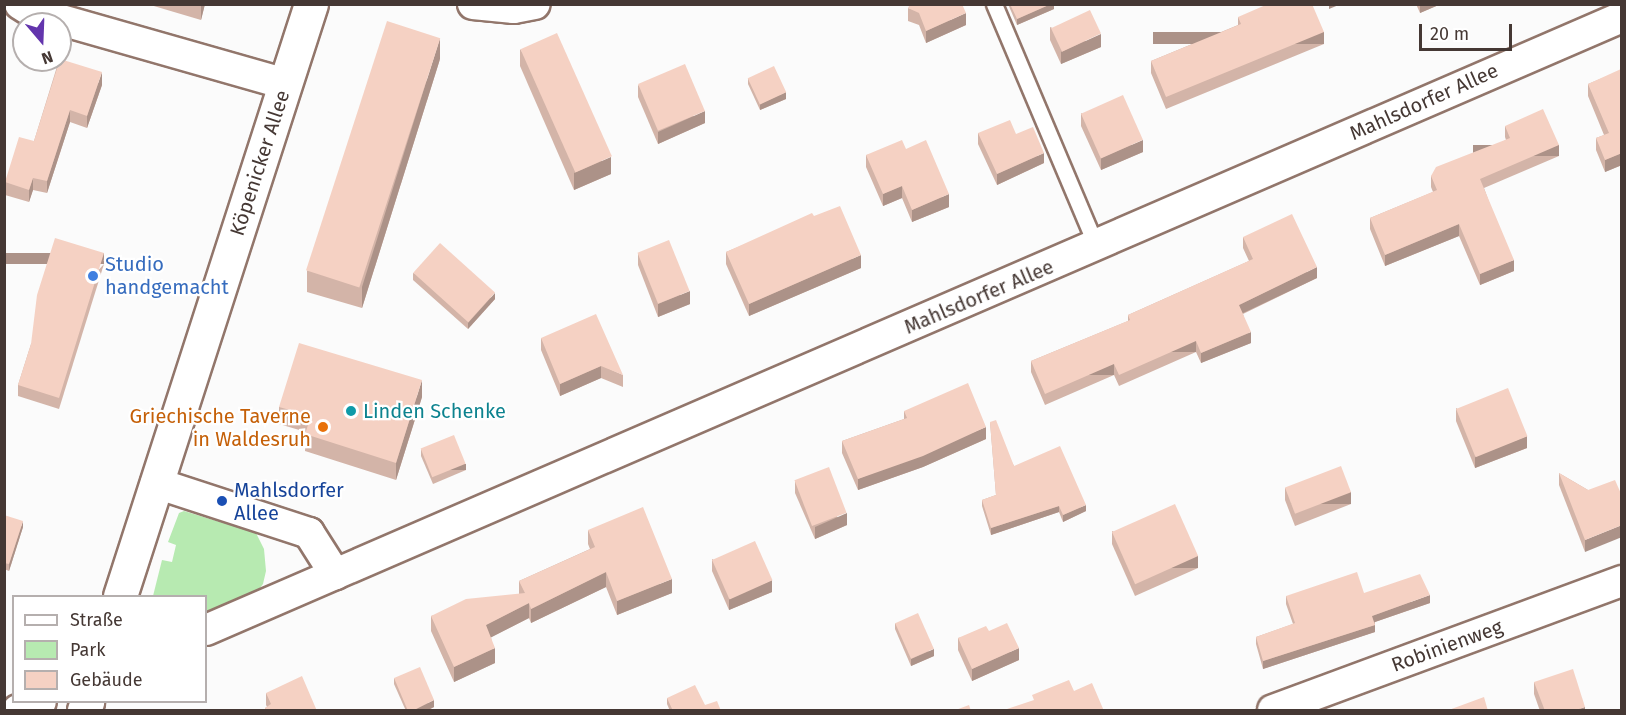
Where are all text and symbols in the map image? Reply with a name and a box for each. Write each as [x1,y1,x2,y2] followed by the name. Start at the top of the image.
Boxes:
[12,12,72,72] north arrow
[1422,12,1515,50] scale bar
[1430,23,1469,45] text: 20 m
[39,47,55,68] text: N
[1346,58,1502,146] street label: Mahlsdorfer Allee
[225,87,295,239] street label: Köpenicker Allee
[105,252,229,299] place label: Studio handgemacht
[901,255,1057,339] street label: Mahlsdorfer Allee
[86,269,100,283] marker: Studio handgemacht
[363,399,506,423] place label: Linden Schenke
[129,404,311,451] place label: Griechische Taverne in Waldesruh
[344,404,358,418] marker: Linden Schenke
[316,420,330,434] marker: Griechische Taverne in Waldesruh
[234,478,344,525] place label: Mahlsdorfer Allee
[215,494,229,508] marker: Mahlsdorfer Allee
[12,595,207,703] legend
[70,609,123,631] text: Straße
[1388,615,1506,677] street label: Robinienweg
[70,639,105,661] text: Park
[70,669,143,691] text: Gebäude

